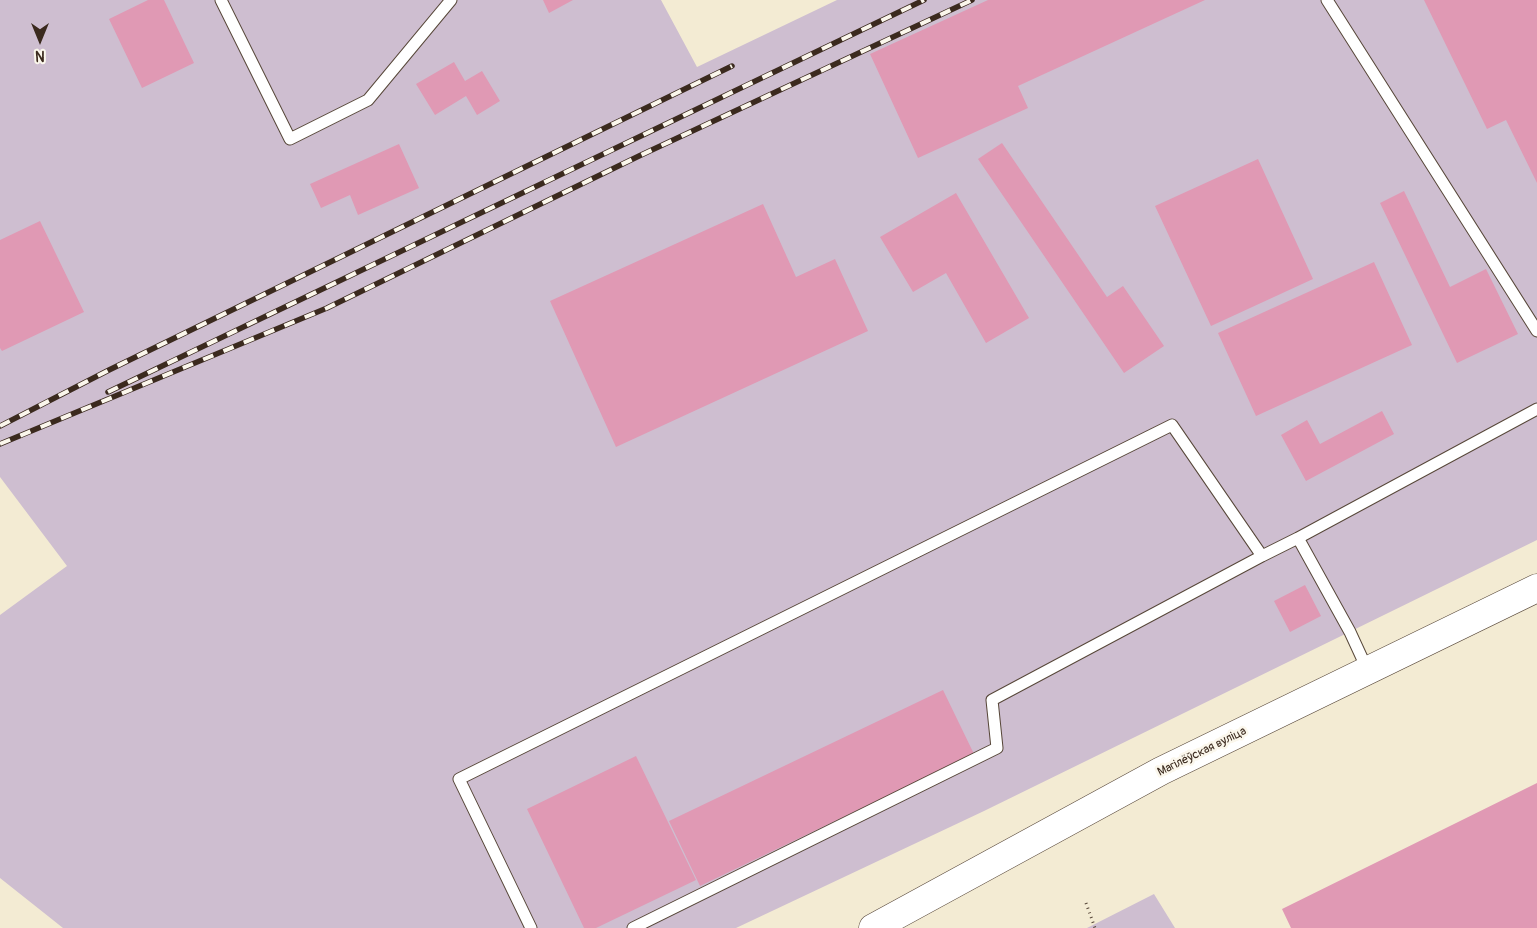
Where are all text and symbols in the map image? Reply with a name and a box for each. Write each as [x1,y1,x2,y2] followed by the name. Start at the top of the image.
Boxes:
[15,15,65,65] north arrow
[35,47,45,64] text: N
[1155,724,1249,780] street label: Магілёўская вуліца

